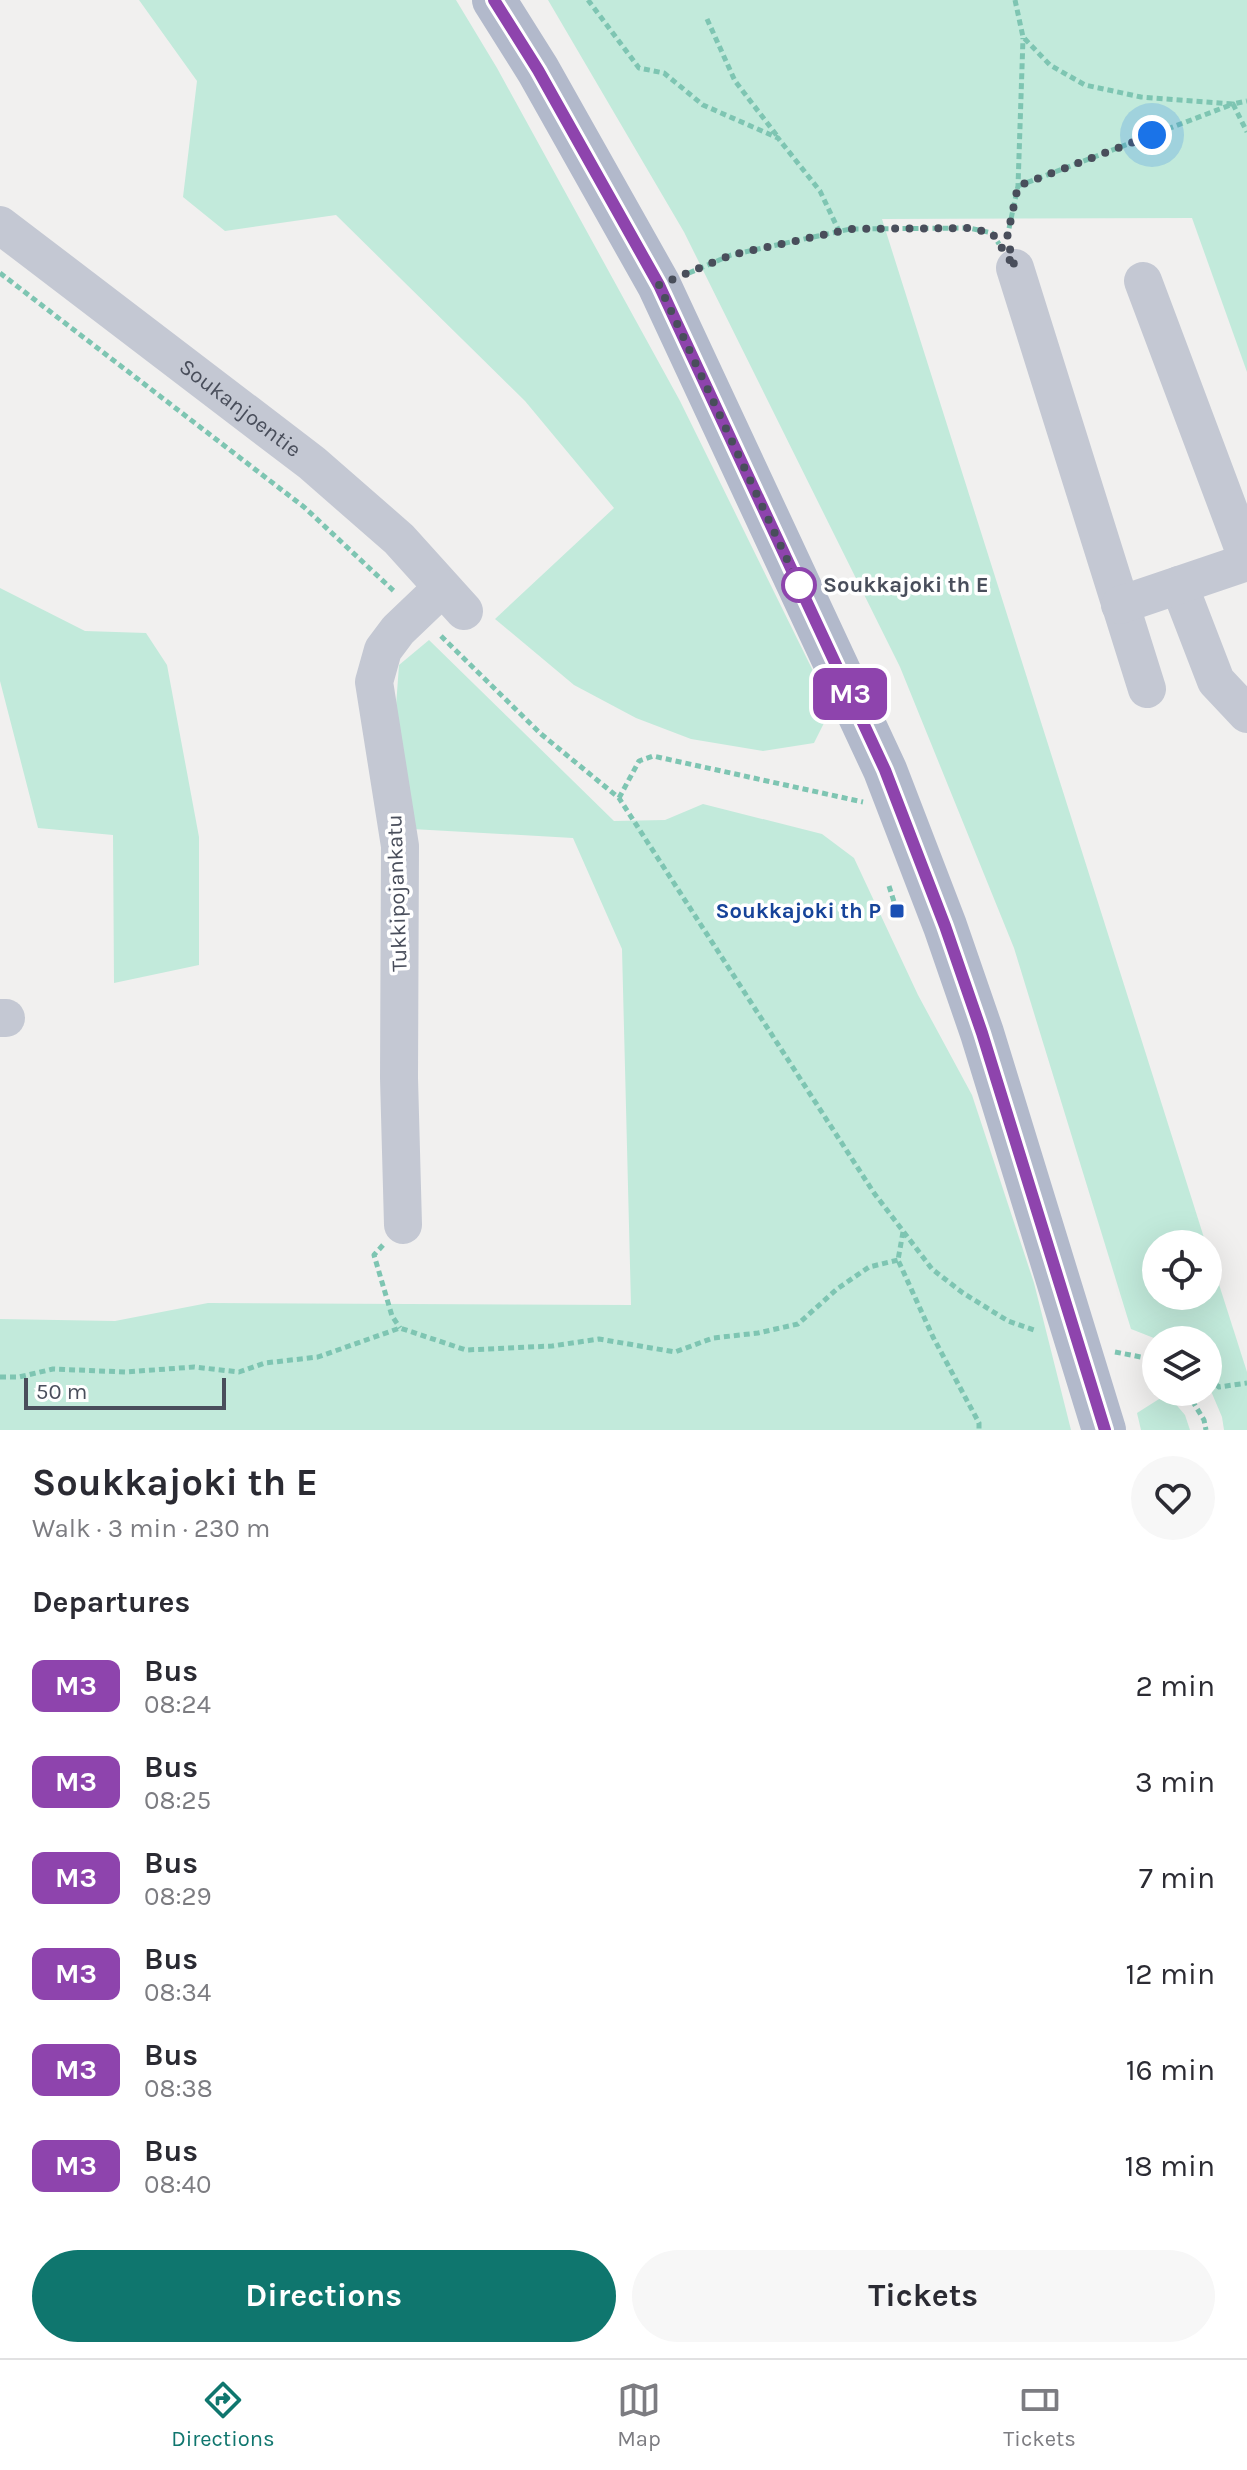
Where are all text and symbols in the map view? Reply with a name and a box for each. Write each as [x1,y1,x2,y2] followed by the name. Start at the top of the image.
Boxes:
[1132,115,1172,155] your location
[174,354,306,463] street label: Soukanjoentie
[782,568,816,602] marker: Soukkajoki th E
[823,572,989,598] place label: Soukkajoki th E
[814,668,886,720] line badge: M3
[829,677,871,710] text: M3
[381,814,413,972] street label: Tukkipojankatu
[715,898,881,924] place label: Soukkajoki th P
[888,902,906,920] marker: Soukkajoki th P
[1142,1230,1222,1406] map controls
[1142,1230,1222,1310] button: locate
[1142,1326,1222,1406] button: layers
[24,1374,226,1410] scale bar
[36,1379,87,1405] text: 50 m
[1131,1456,1215,1540] button: heart
[32,1460,318,1505] text: Soukkajoki th E
[32,1513,270,1544] text: Walk · 3 min · 230 m
[32,1584,190,1620] text: Departures
[144,1653,198,1689] text: Bus
[1135,1668,1215,1704] text: 2 min
[55,1669,97,1702] text: M3
[144,1689,211,1720] text: 08:24
[144,1749,198,1785] text: Bus
[1135,1764,1215,1800] text: 3 min
[55,1765,97,1798] text: M3
[144,1785,211,1816] text: 08:25
[144,1845,198,1881] text: Bus
[1139,1860,1215,1896] text: 7 min
[55,1861,97,1894] text: M3
[144,1881,212,1912] text: 08:29
[144,1941,198,1977] text: Bus
[1125,1956,1215,1992] text: 12 min
[55,1957,97,1990] text: M3
[144,1977,211,2008] text: 08:34
[144,2037,198,2073] text: Bus
[1126,2052,1215,2088] text: 16 min
[55,2053,97,2086] text: M3
[144,2073,213,2104] text: 08:38
[144,2133,198,2169] text: Bus
[1124,2148,1215,2184] text: 18 min
[55,2149,97,2182] text: M3
[144,2169,211,2200] text: 08:40
[32,2250,616,2342] button: Directions
[632,2250,1215,2342] button: Tickets
[171,2378,275,2452] tab: Directions
[617,2378,661,2452] tab: Map
[1003,2378,1076,2452] tab: Tickets

